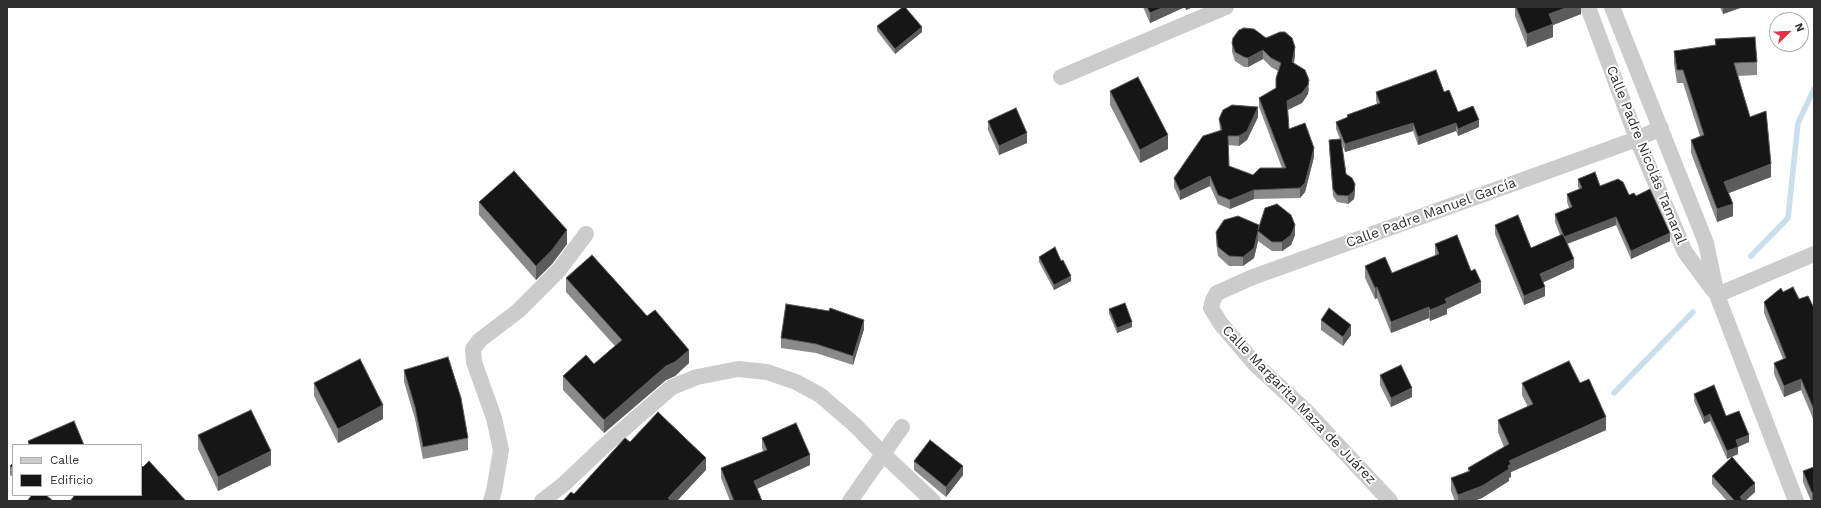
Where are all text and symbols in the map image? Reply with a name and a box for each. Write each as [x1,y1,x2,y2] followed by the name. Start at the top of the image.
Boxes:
[1769,12,1809,52] north arrow
[1792,21,1807,34] text: N
[1602,63,1690,247] street label: Calle Padre Nicolás Tamaral
[1344,174,1518,252] street label: Calle Padre Manuel García
[1218,322,1380,488] street label: Calle Margarita Maza de Juárez
[12,444,142,496] legend
[50,453,79,467] text: Calle
[50,473,93,487] text: Edificio

